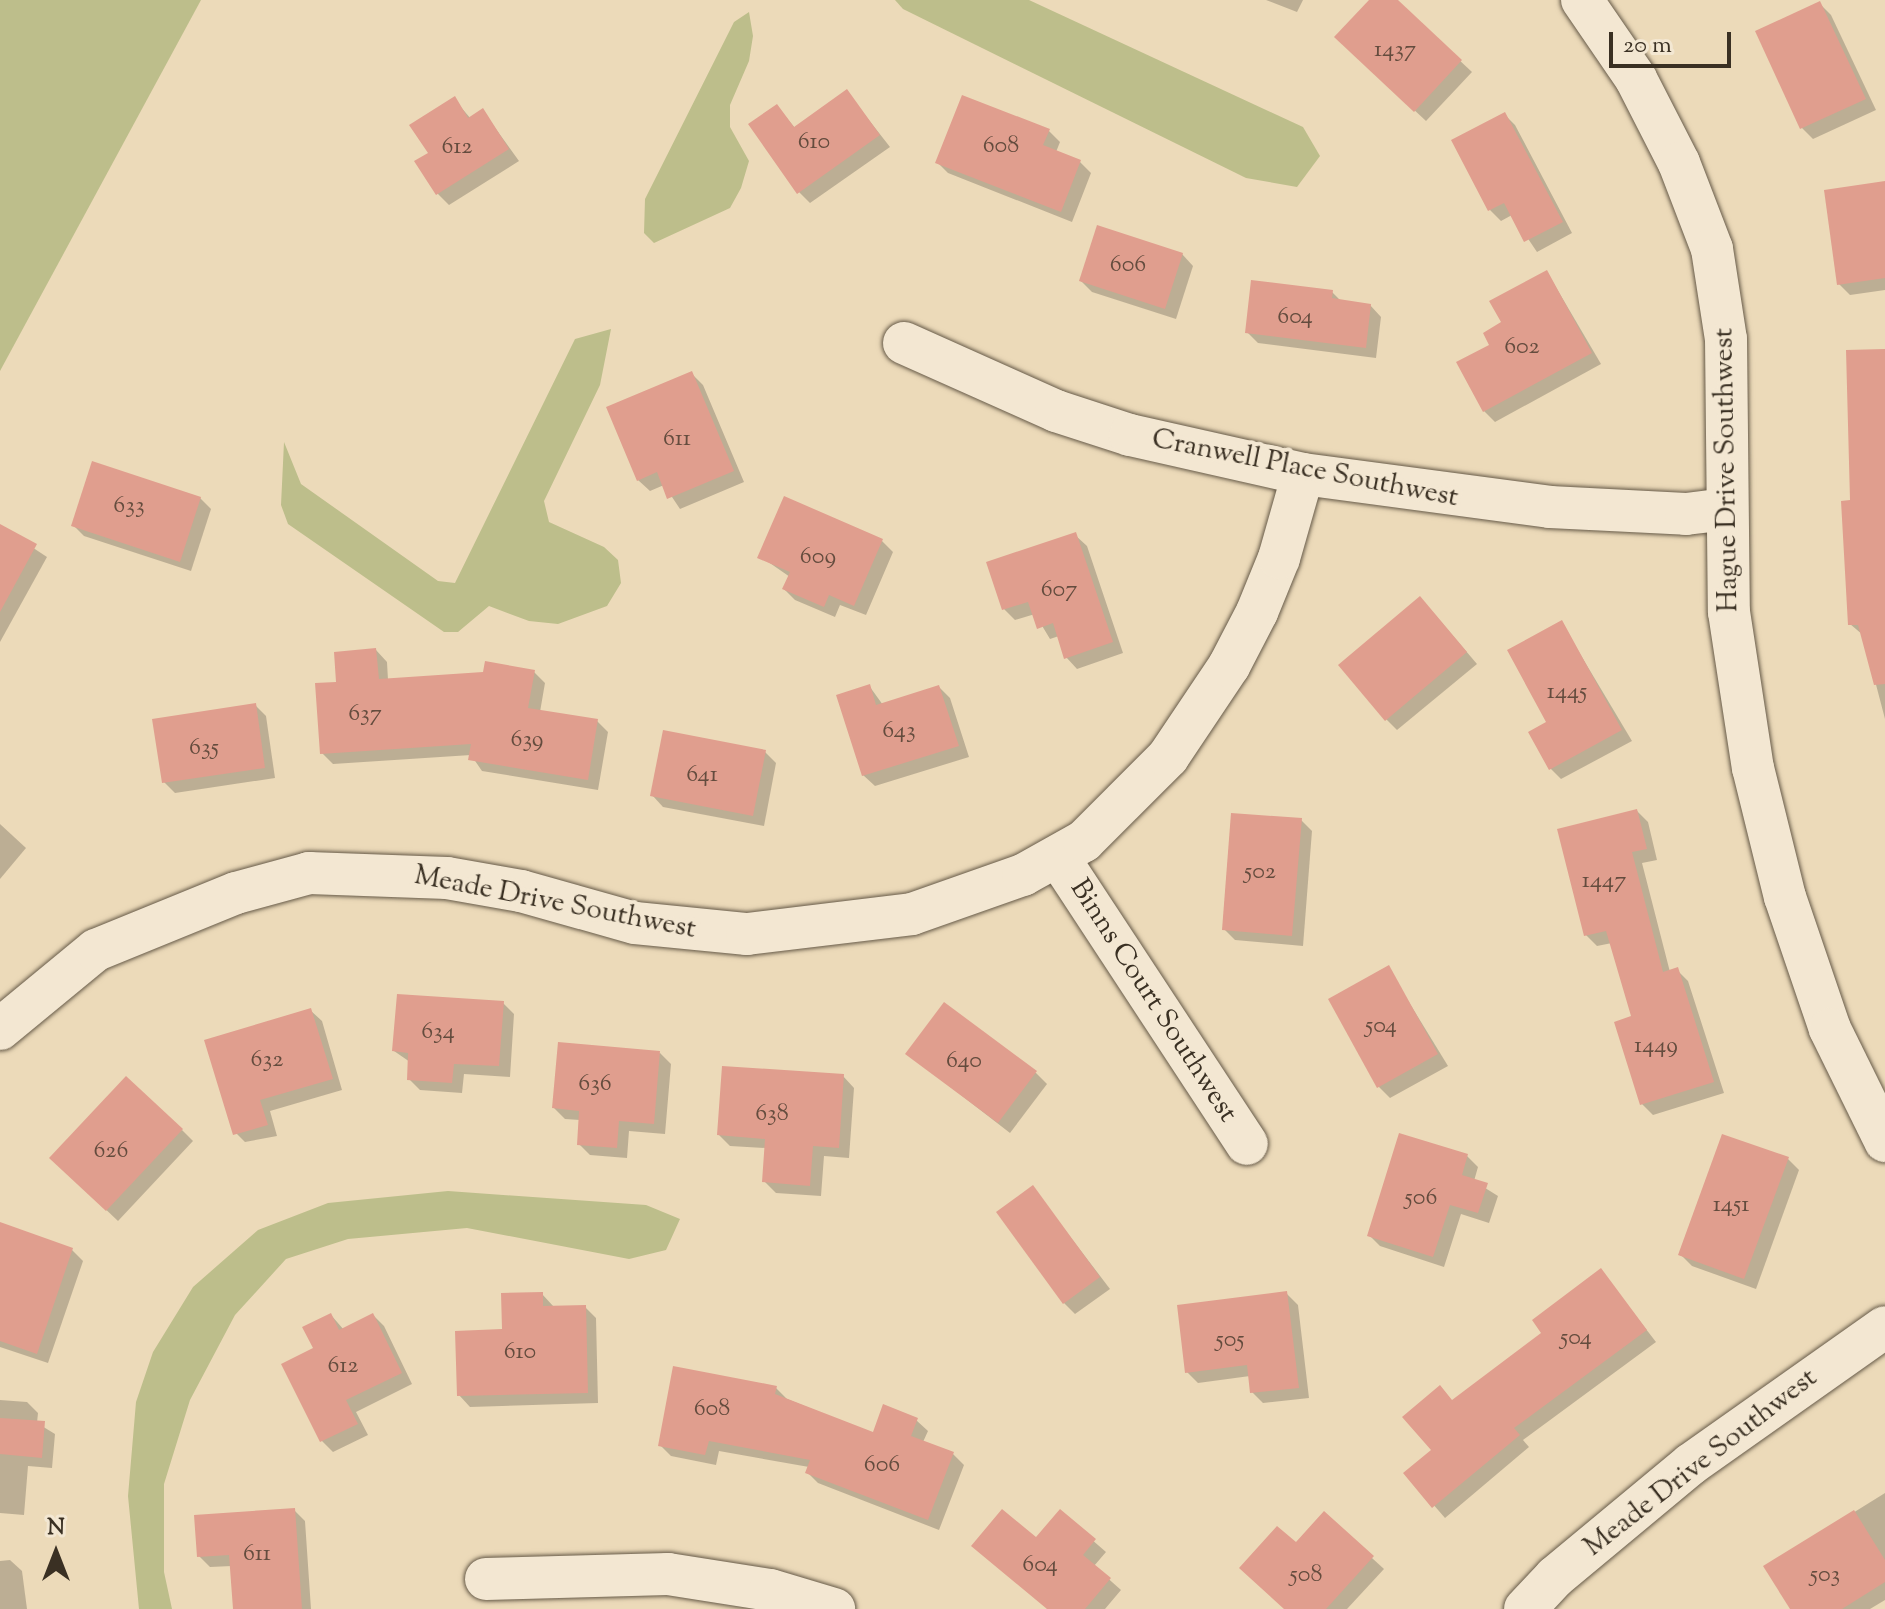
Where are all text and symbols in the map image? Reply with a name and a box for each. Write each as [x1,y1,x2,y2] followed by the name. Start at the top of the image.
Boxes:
[1613,16,1735,66] scale bar
[1623,29,1672,63] text: 20 m
[1374,37,1416,65] house number: 1437
[798,129,830,157] house number: 610
[983,133,1019,161] house number: 608
[441,134,473,162] house number: 612
[1110,252,1146,280] house number: 606
[1277,304,1313,332] house number: 604
[1708,328,1746,612] street label: Hague Drive Southwest
[1504,334,1540,362] house number: 602
[1149,423,1461,515] street label: Cranwell Place Southwest
[663,426,691,454] house number: 611
[113,493,145,521] house number: 633
[800,544,836,572] house number: 609
[1041,577,1077,605] house number: 607
[1547,679,1587,707] house number: 1445
[348,701,382,729] house number: 637
[882,718,916,746] house number: 643
[510,727,544,755] house number: 639
[189,735,219,763] house number: 635
[686,762,718,790] house number: 641
[411,859,699,947] street label: Meade Drive Southwest
[1244,859,1276,887] house number: 502
[1582,868,1626,896] house number: 1447
[1062,873,1244,1129] street label: Binns Court Southwest
[1365,1013,1397,1041] house number: 504
[421,1019,455,1047] house number: 634
[1634,1033,1678,1061] house number: 1449
[251,1047,283,1075] house number: 632
[946,1048,982,1076] house number: 640
[578,1071,612,1099] house number: 636
[755,1101,789,1129] house number: 638
[94,1138,128,1166] house number: 626
[1405,1185,1437,1213] house number: 506
[1713,1192,1749,1220] house number: 1451
[1560,1325,1592,1353] house number: 504
[1215,1327,1245,1355] house number: 505
[504,1339,536,1367] house number: 610
[327,1353,359,1381] house number: 612
[1578,1362,1824,1564] street label: Meade Drive Southwest
[694,1396,730,1424] house number: 608
[864,1452,900,1480] house number: 606
[16,1513,96,1593] north arrow
[47,1513,65,1545] text: N
[243,1541,271,1569] house number: 611
[1022,1552,1058,1580] house number: 604
[1290,1562,1322,1590] house number: 508
[1810,1562,1840,1590] house number: 503

